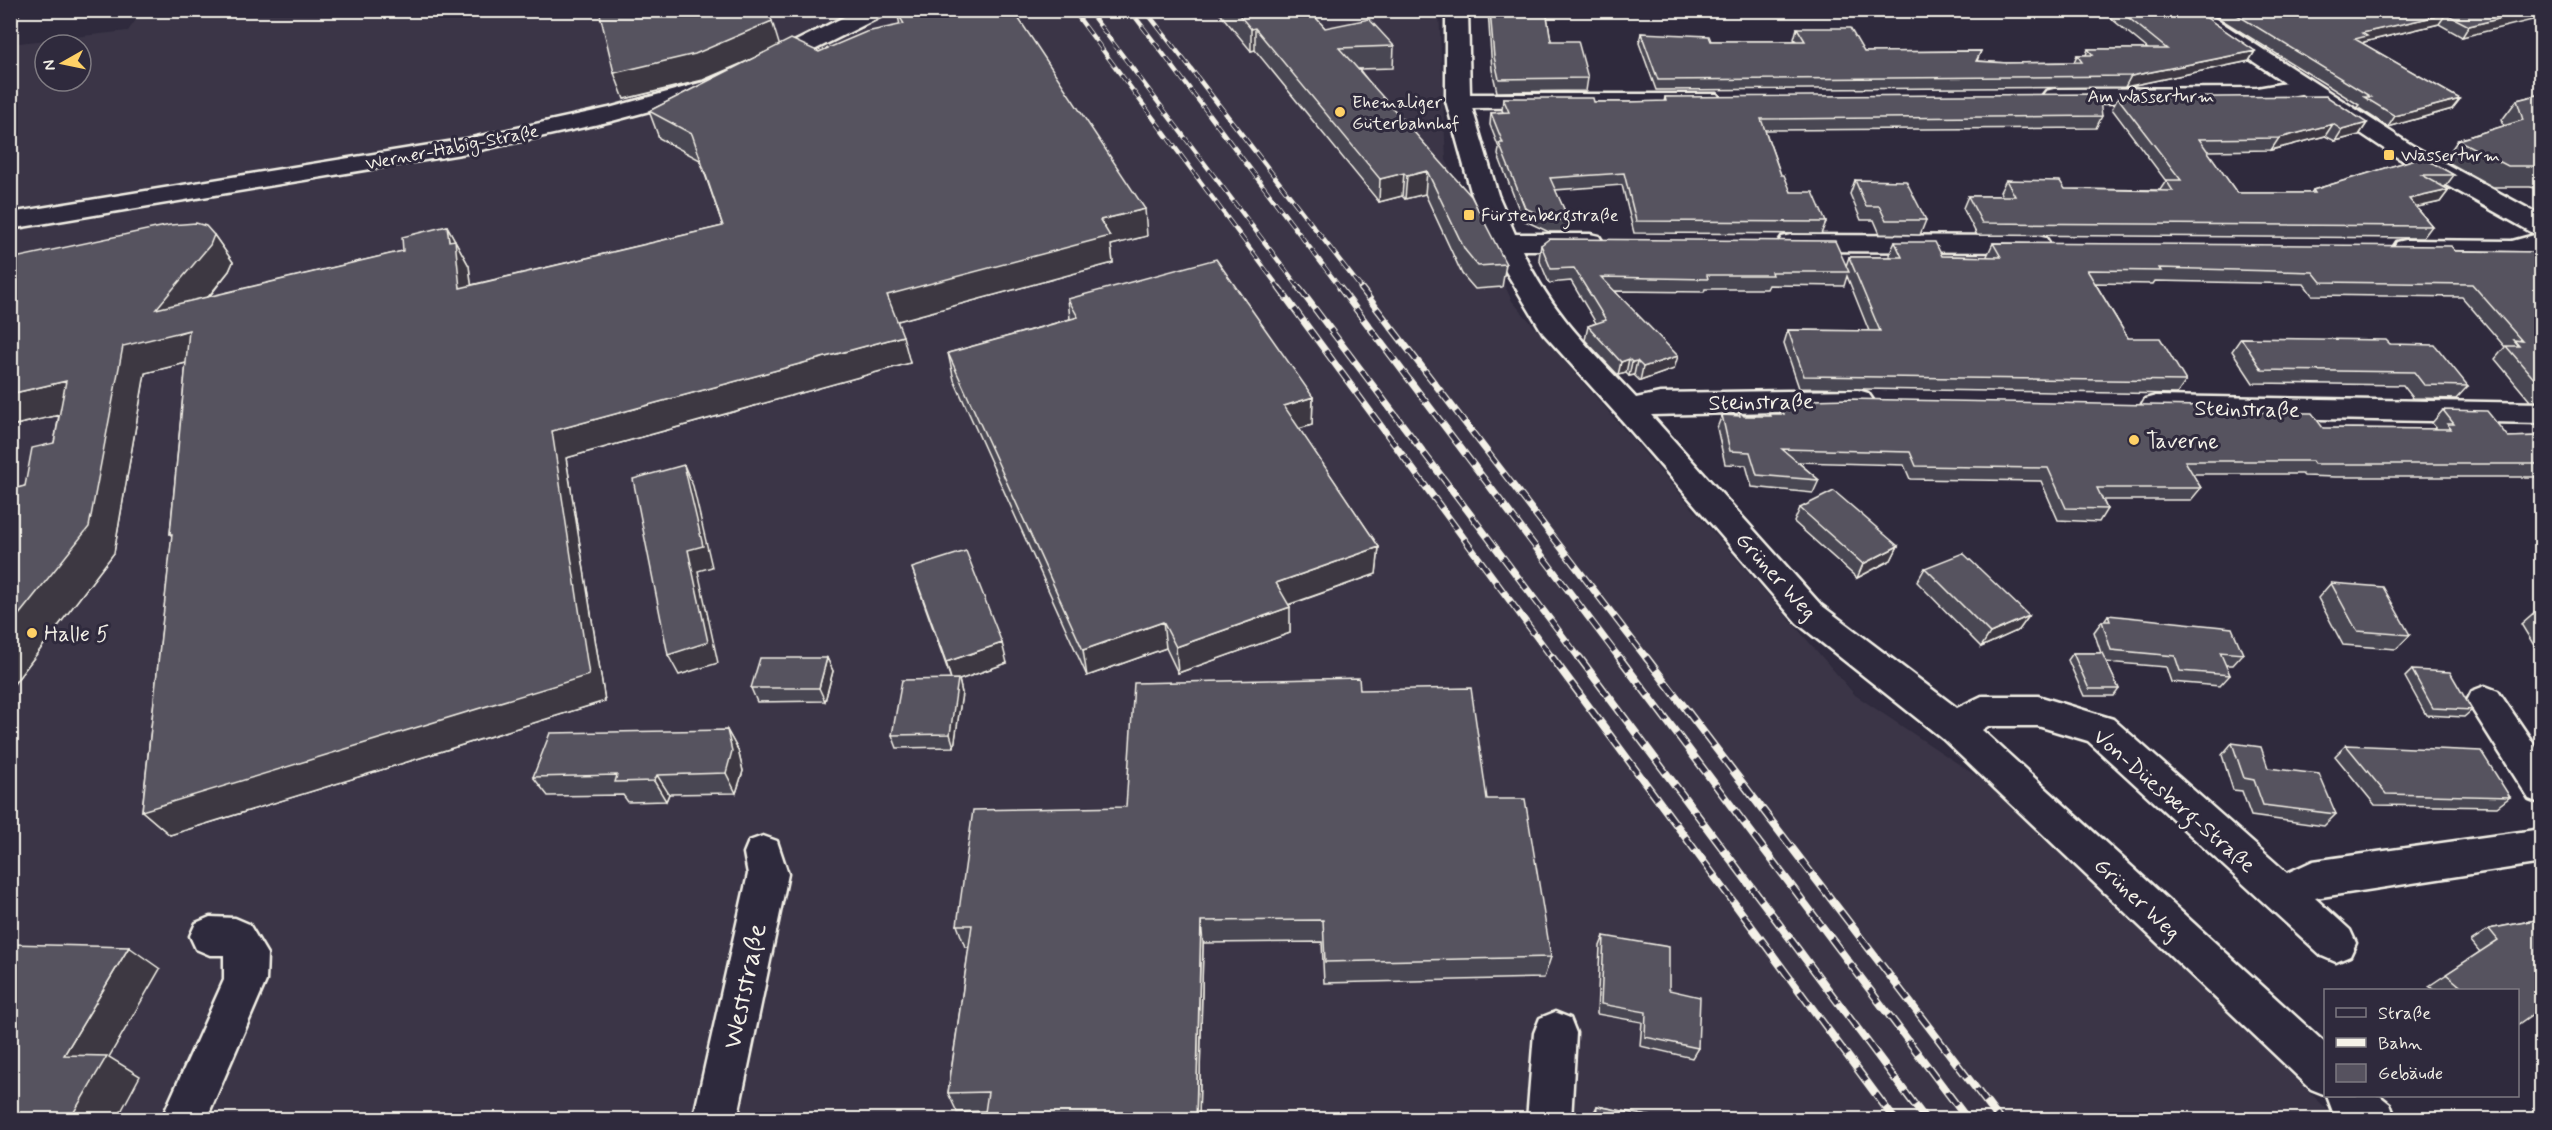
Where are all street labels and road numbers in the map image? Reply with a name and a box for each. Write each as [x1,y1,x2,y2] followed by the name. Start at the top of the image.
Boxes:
[2088,85,2214,109] street label: Am Wasserturm
[364,119,541,177] street label: Werner-Habig-Straße
[1708,388,1814,418] street label: Steinstraße
[2194,395,2300,425] street label: Steinstraße
[1728,527,1822,627] street label: Grüner Weg
[2085,723,2261,882] street label: Von-Düesberg-Straße
[2087,852,2186,948] street label: Grüner Weg
[715,920,776,1052] street label: Weststraße

